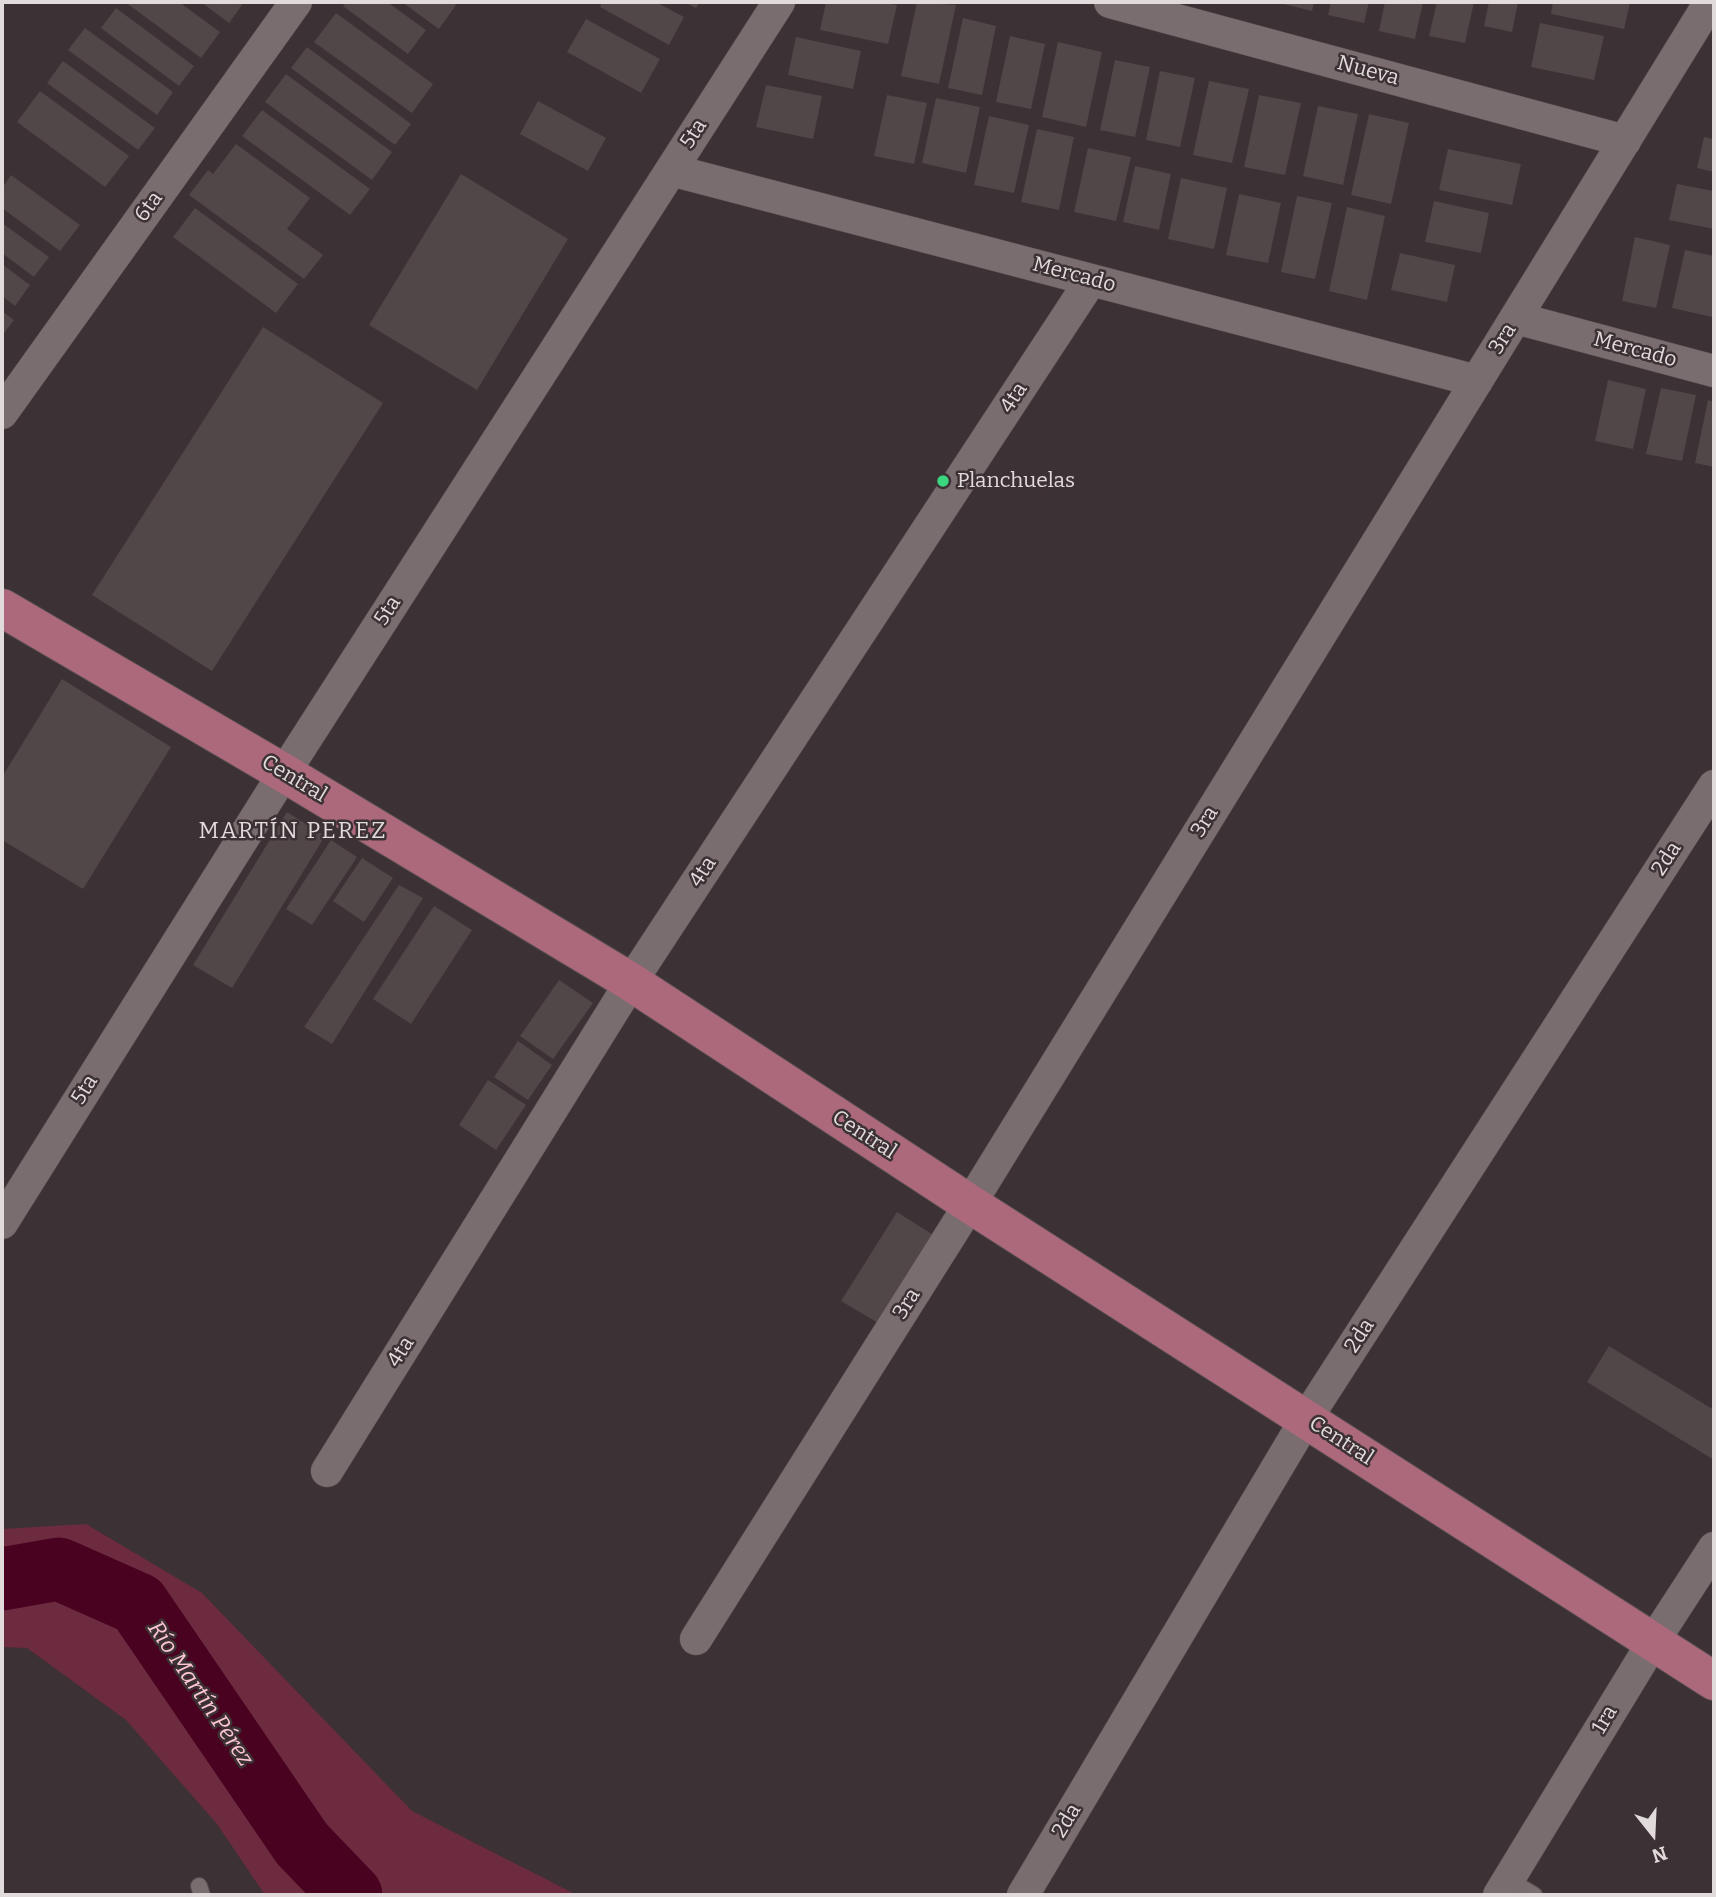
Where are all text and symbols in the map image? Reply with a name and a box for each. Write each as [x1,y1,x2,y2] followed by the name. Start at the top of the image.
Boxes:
[1334,51,1402,91] street label: Nueva
[675,115,713,153] street label: 5ta
[130,187,168,227] street label: 6ta
[1030,252,1118,298] street label: Mercado
[1484,319,1522,359] street label: 3ra
[1591,327,1679,373] street label: Mercado
[995,378,1033,418] street label: 4ta
[957,468,1075,494] place label: Planchuelas
[935,473,951,489] marker: Planchuelas
[369,592,407,630] street label: 5ta
[257,750,331,808] street label: Central
[1186,802,1224,842] street label: 3ra
[200,818,386,846] district label: MARTÍN PEREZ
[1647,837,1687,881] street label: 2da
[684,852,722,892] street label: 4ta
[66,1071,104,1109] street label: 5ta
[827,1105,901,1165] street label: Central
[888,1284,926,1324] street label: 3ra
[1340,1314,1380,1358] street label: 2da
[382,1332,420,1372] street label: 4ta
[1304,1411,1378,1471] street label: Central
[141,1616,259,1772] water label: Río Martín Pérez
[1587,1701,1623,1739] street label: 1ra
[1047,1799,1087,1843] street label: 2da
[1618,1799,1688,1869] north arrow
[1649,1841,1670,1868] text: N

